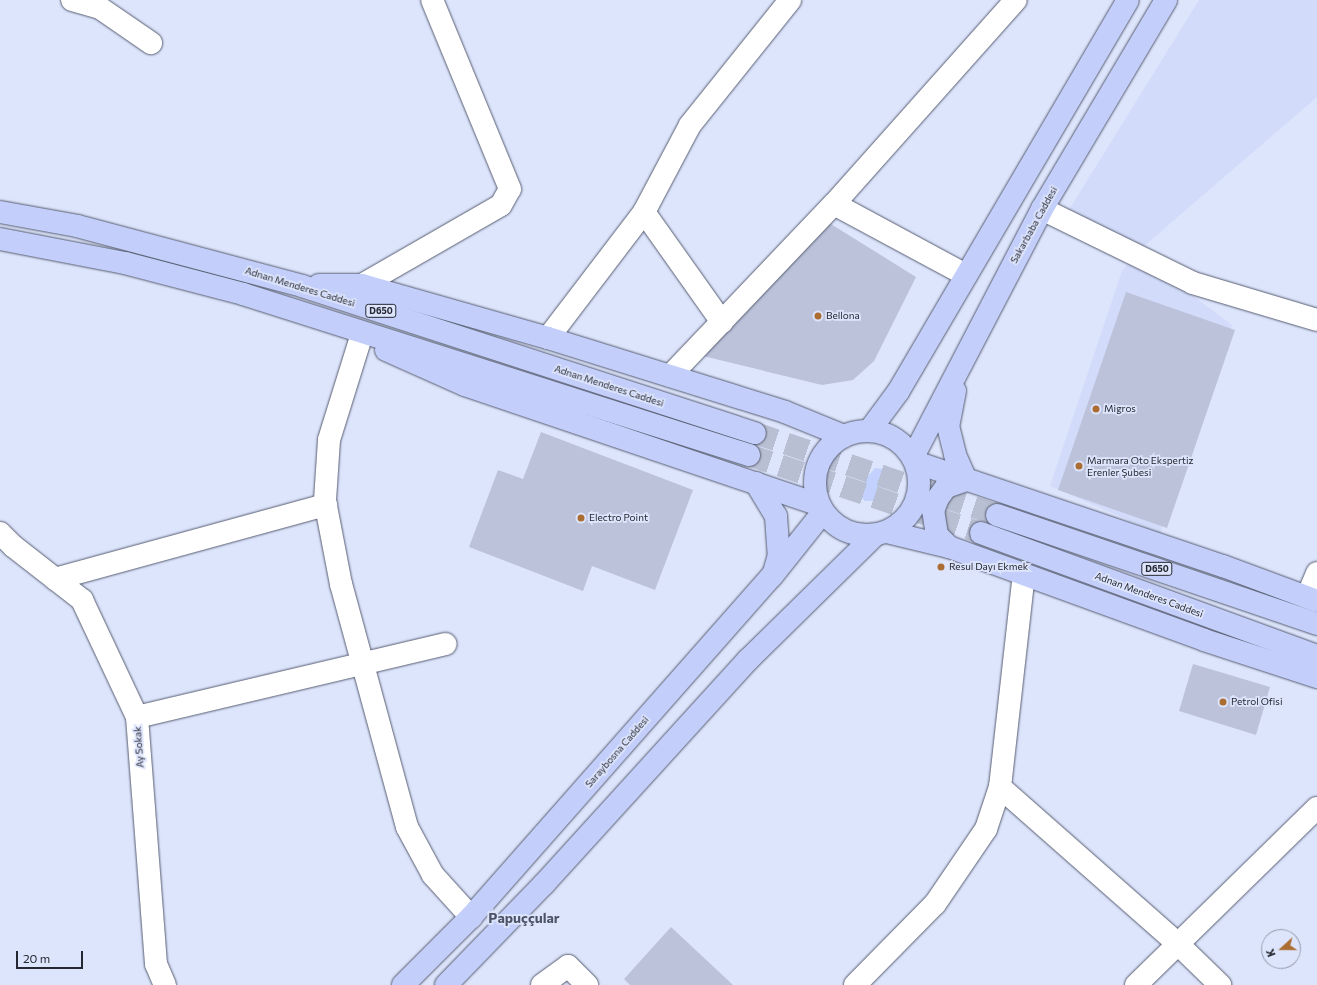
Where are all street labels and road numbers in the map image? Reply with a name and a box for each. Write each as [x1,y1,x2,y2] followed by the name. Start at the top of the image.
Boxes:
[1008,184,1060,266] street label: Sakarbaba Caddesi
[244,265,356,309] street label: Adnan Menderes Caddesi
[365,304,397,318] road number: D650
[553,363,665,409] street label: Adnan Menderes Caddesi
[1141,562,1173,576] road number: D650
[1093,570,1205,620] street label: Adnan Menderes Caddesi
[583,714,651,790] street label: Saraybosna Caddesi
[132,726,146,768] street label: Ay Sokak

